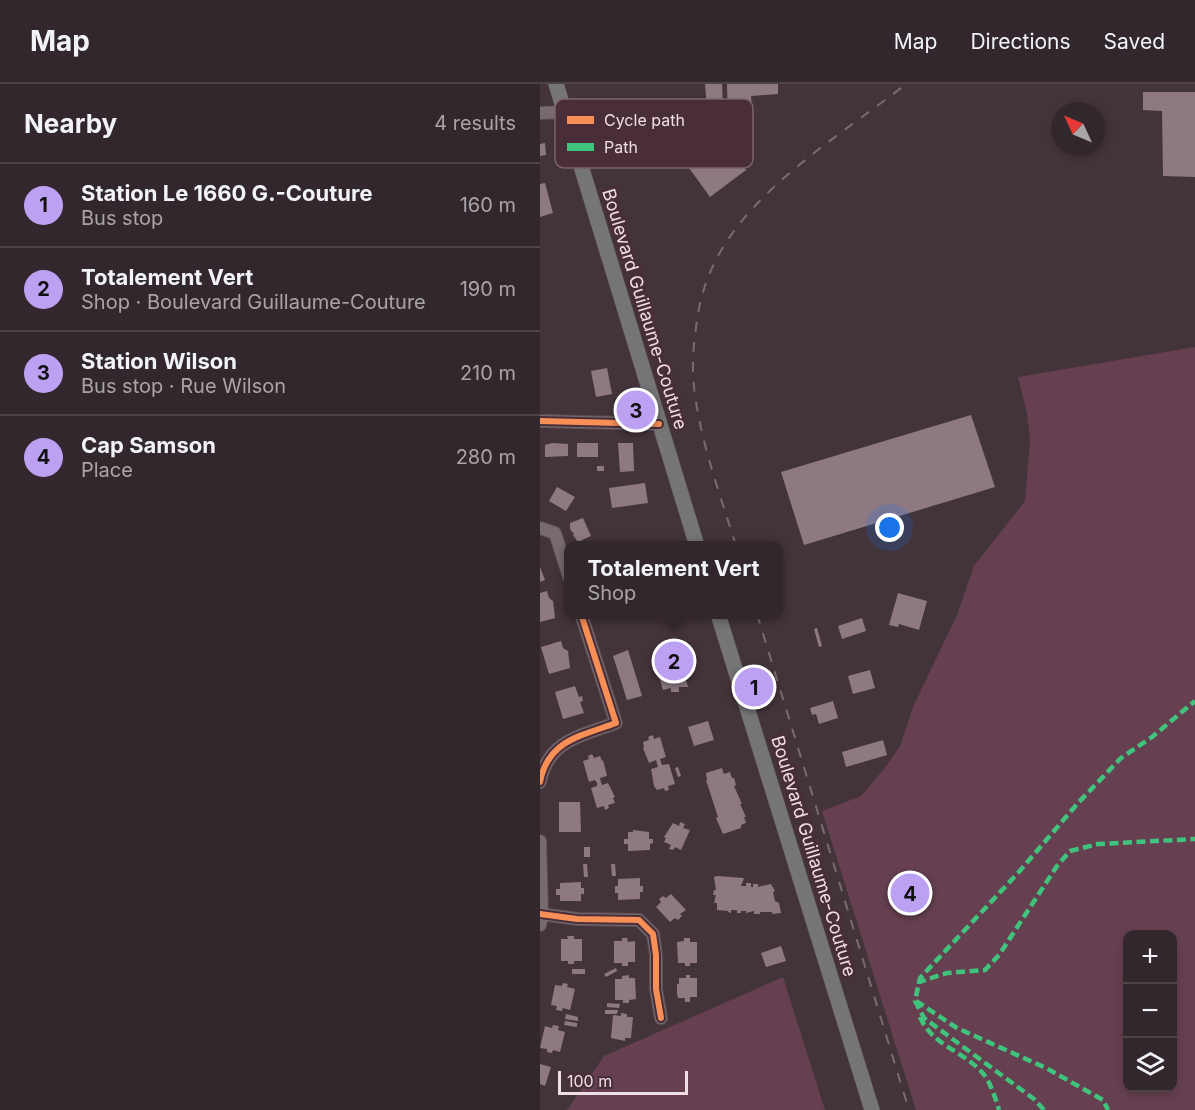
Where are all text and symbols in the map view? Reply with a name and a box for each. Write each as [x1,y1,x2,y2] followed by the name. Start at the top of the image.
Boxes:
[30,24,90,58] text: Map
[894,29,937,54] text: Map
[970,29,1071,54] text: Directions
[1104,29,1165,54] text: Saved
[555,99,753,168] legend
[1051,102,1105,156] north arrow
[24,108,117,139] text: Nearby
[604,110,685,130] text: Cycle path
[434,111,516,135] text: 4 results
[604,137,638,157] text: Path
[81,180,373,206] text: Station Le 1660 G.-Couture
[598,186,692,432] street label: Boulevard Guillaume-Couture
[39,193,48,217] text: 1
[460,193,516,217] text: 160 m
[81,206,163,230] text: Bus stop
[81,264,253,290] text: Totalement Vert
[37,277,50,301] text: 2
[460,277,516,301] text: 190 m
[81,290,426,314] text: Shop · Boulevard Guillaume-Couture
[81,348,237,374] text: Station Wilson
[37,361,50,385] text: 3
[460,361,516,385] text: 210 m
[81,374,286,398] text: Bus stop · Rue Wilson
[616,388,656,432] pin: 3
[81,432,216,458] text: Cap Samson
[37,445,50,469] text: 4
[456,445,516,469] text: 280 m
[81,458,133,482] text: Place
[875,513,904,542] your location
[564,541,783,619] popup
[587,555,760,581] text: Totalement Vert
[587,581,636,605] text: Shop
[654,638,694,684] pin: 2
[734,664,774,710] pin: 1
[767,733,861,979] street label: Boulevard Guillaume-Couture
[890,870,929,916] pin: 4
[1123,930,1177,1092] map controls
[1123,930,1177,984] button: +
[1123,984,1177,1038] button: −
[1123,1038,1177,1092] button: layers
[558,1068,688,1096] scale bar
[567,1071,612,1091] text: 100 m

